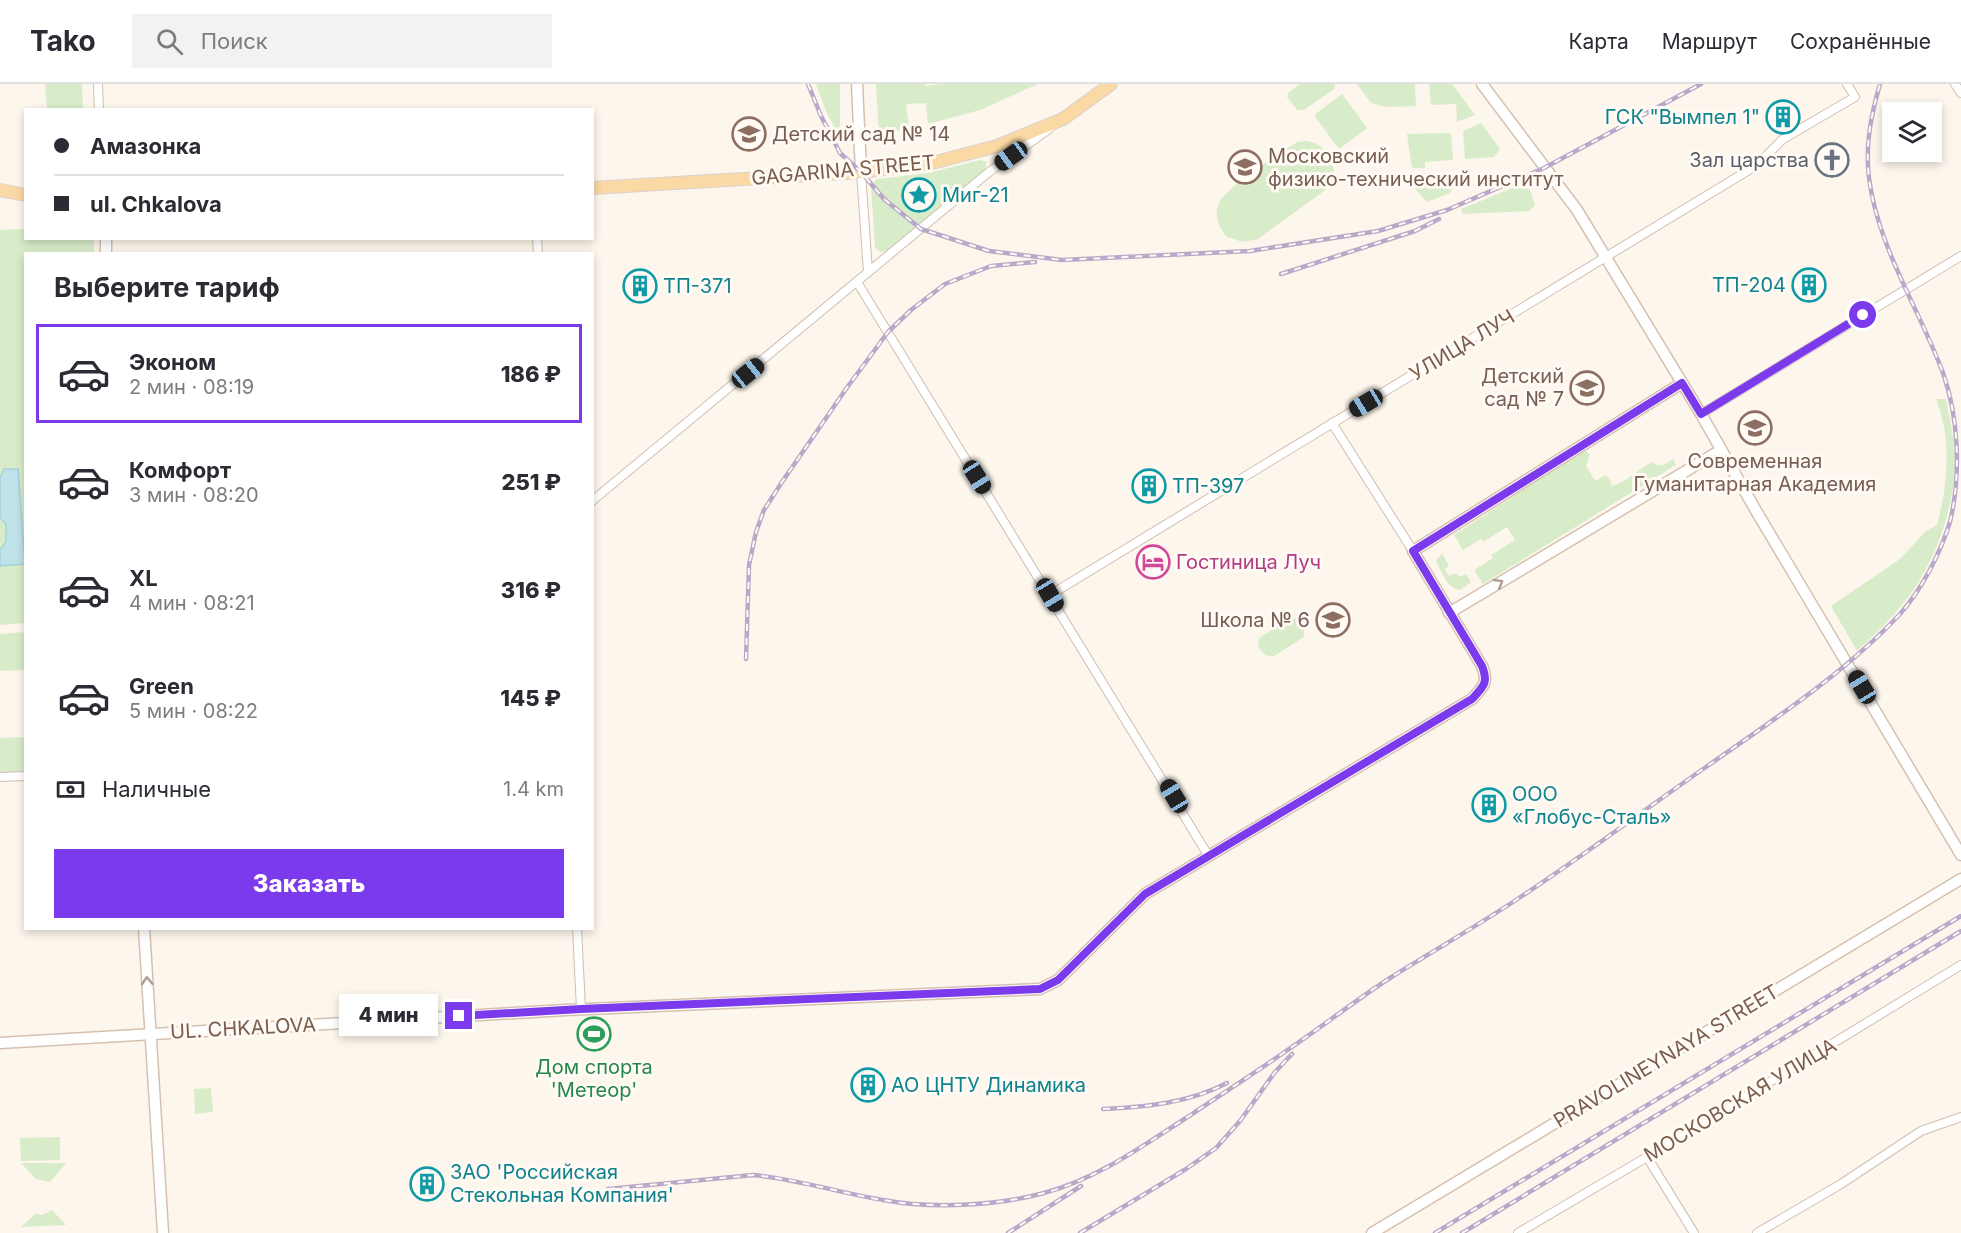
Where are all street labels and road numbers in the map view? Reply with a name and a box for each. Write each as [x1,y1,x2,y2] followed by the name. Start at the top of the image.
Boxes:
[750,150,936,190] street label: GAGARINA STREET
[1405,304,1519,386] street label: УЛИЦА ЛУЧ
[1549,979,1783,1133] street label: PRAVOLINEYNAYA STREET
[170,1012,317,1044] street label: UL. CHKALOVA
[1639,1033,1841,1167] street label: МОСКОВСКАЯ УЛИЦА

